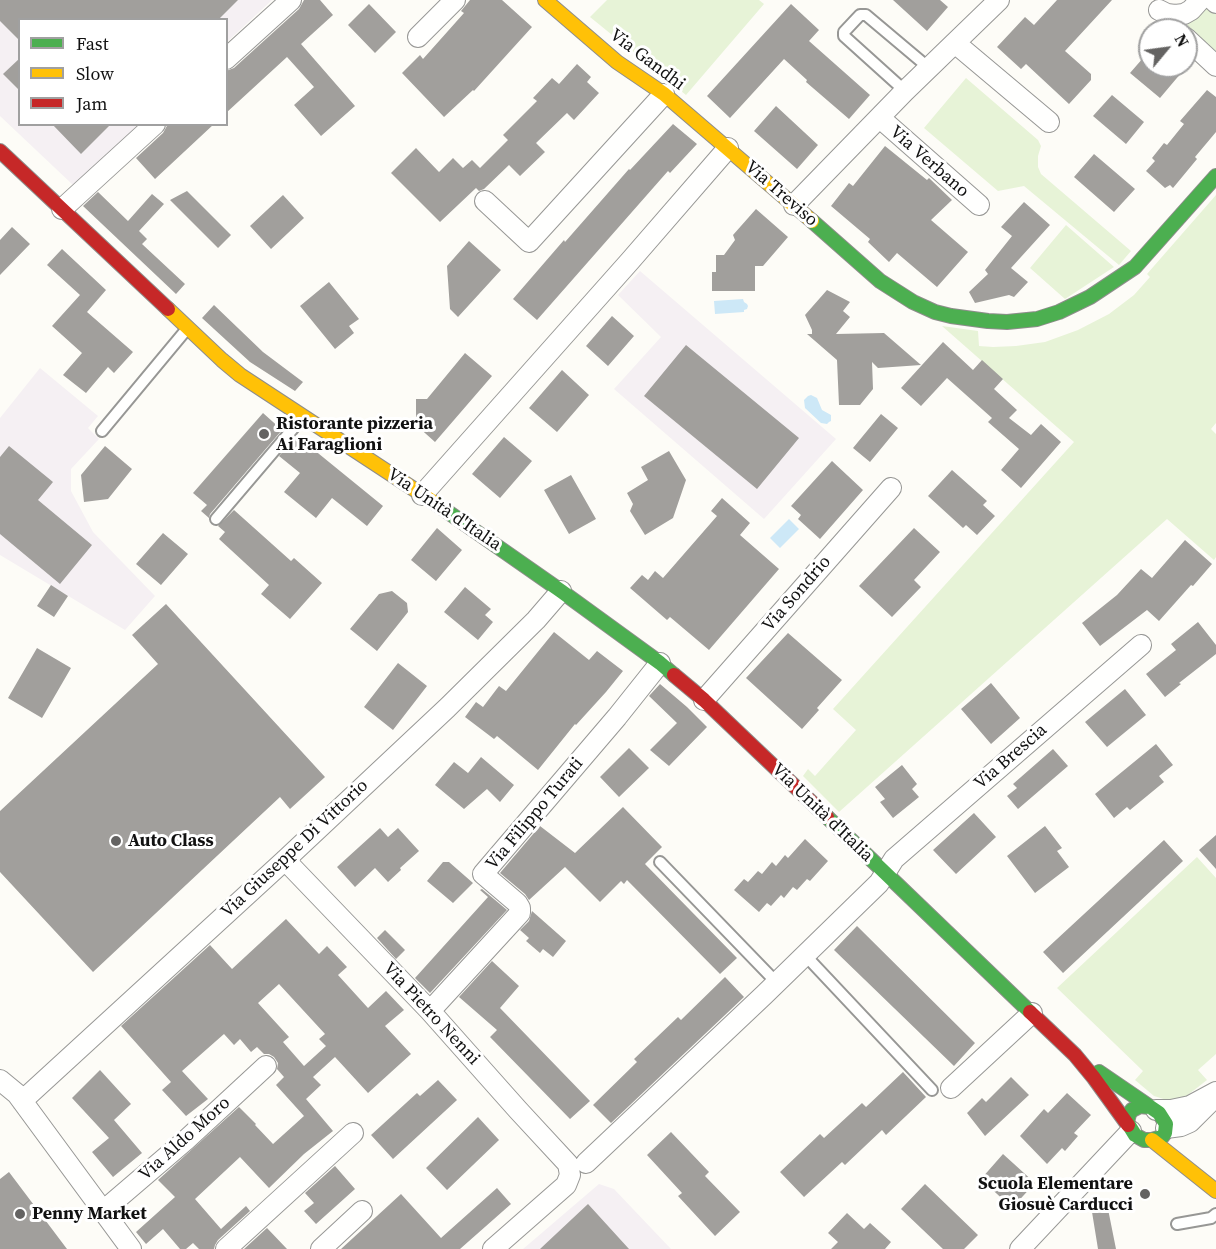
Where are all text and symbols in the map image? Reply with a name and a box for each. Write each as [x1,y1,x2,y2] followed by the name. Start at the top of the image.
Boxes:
[18,18,228,126] legend
[1138,18,1198,78] north arrow
[605,25,689,95] street label: Via Gandhi
[1170,30,1194,51] text: N
[76,31,109,56] text: Fast
[76,61,114,86] text: Slow
[76,91,108,116] text: Jam
[885,122,973,202] street label: Via Verbano
[740,157,822,231] street label: Via Treviso
[276,413,433,456] place label: Ristorante pizzeria Ai Faraglioni
[257,427,271,441] marker: Ristorante pizzeria Ai Faraglioni
[383,464,505,556] street label: Via Unità d'Italia
[758,552,836,636] street label: Via Sondrio
[970,720,1052,794] street label: Via Brescia
[482,753,588,875] street label: Via Filippo Turati
[767,759,877,867] street label: Via Unità d'Italia
[217,775,373,923] street label: Via Giuseppe Di Vittorio
[128,830,214,852] place label: Auto Class
[109,834,123,848] marker: Auto Class
[378,958,484,1070] street label: Via Pietro Nenni
[135,1093,235,1185] street label: Via Aldo Moro
[978,1173,1133,1216] place label: Scuola Elementare Giosuè Carducci
[1138,1187,1152,1201] marker: Scuola Elementare Giosuè Carducci
[32,1203,147,1225] place label: Penny Market
[13,1207,27,1221] marker: Penny Market

